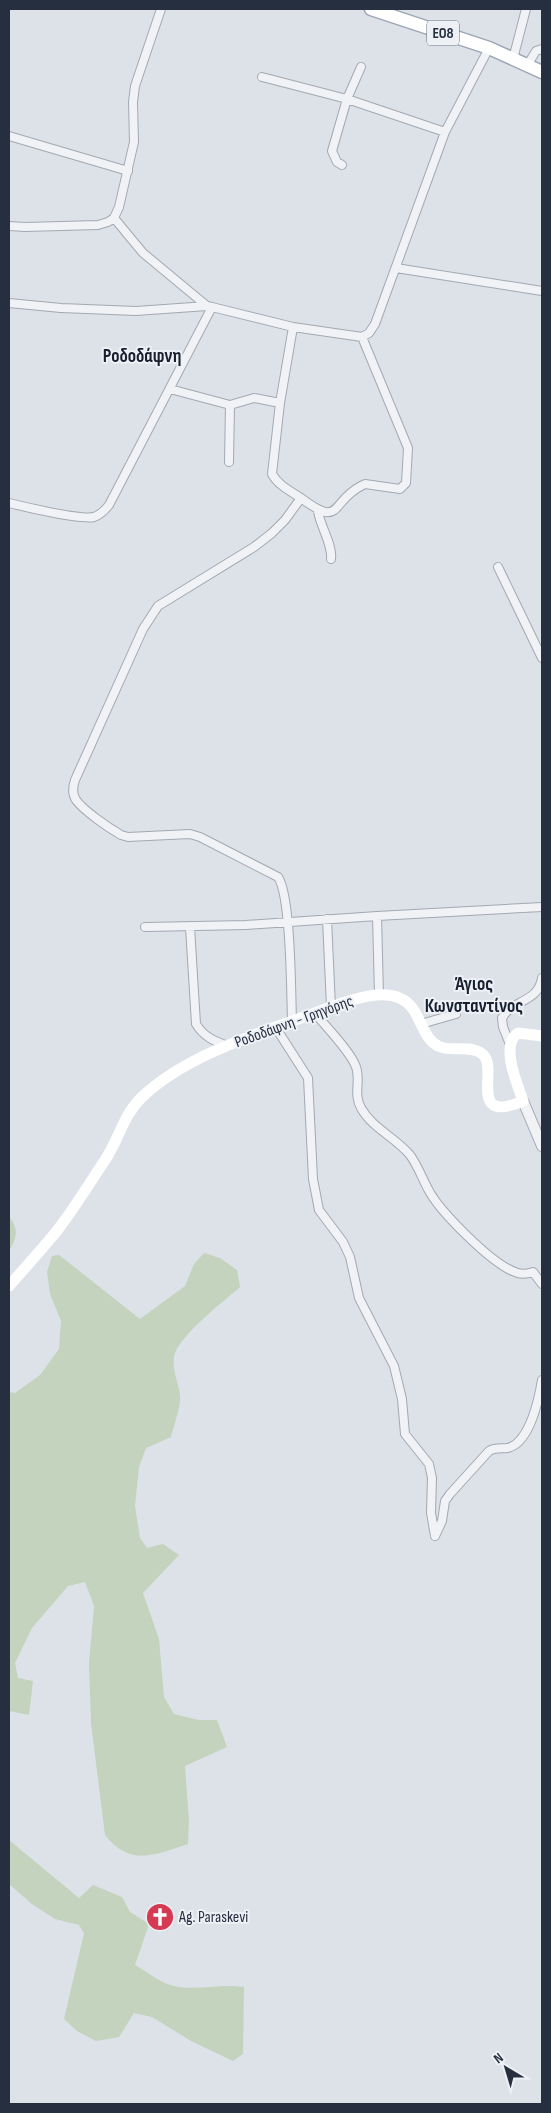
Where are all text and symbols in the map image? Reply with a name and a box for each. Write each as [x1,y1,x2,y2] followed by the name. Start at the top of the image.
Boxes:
[427,20,459,46] road number: ΕΟ8
[103,345,181,368] district label: Ροδοδάφνη
[425,973,523,1018] district label: Άγιος Κωνσταντίνος
[232,992,356,1052] street label: Ροδοδάφνη - Γρηγόρης
[145,1902,175,1932] church icon: Ag. Paraskevi
[178,1908,248,1927] place label: Ag. Paraskevi
[481,2043,531,2093] north arrow
[490,2049,506,2067] text: N

